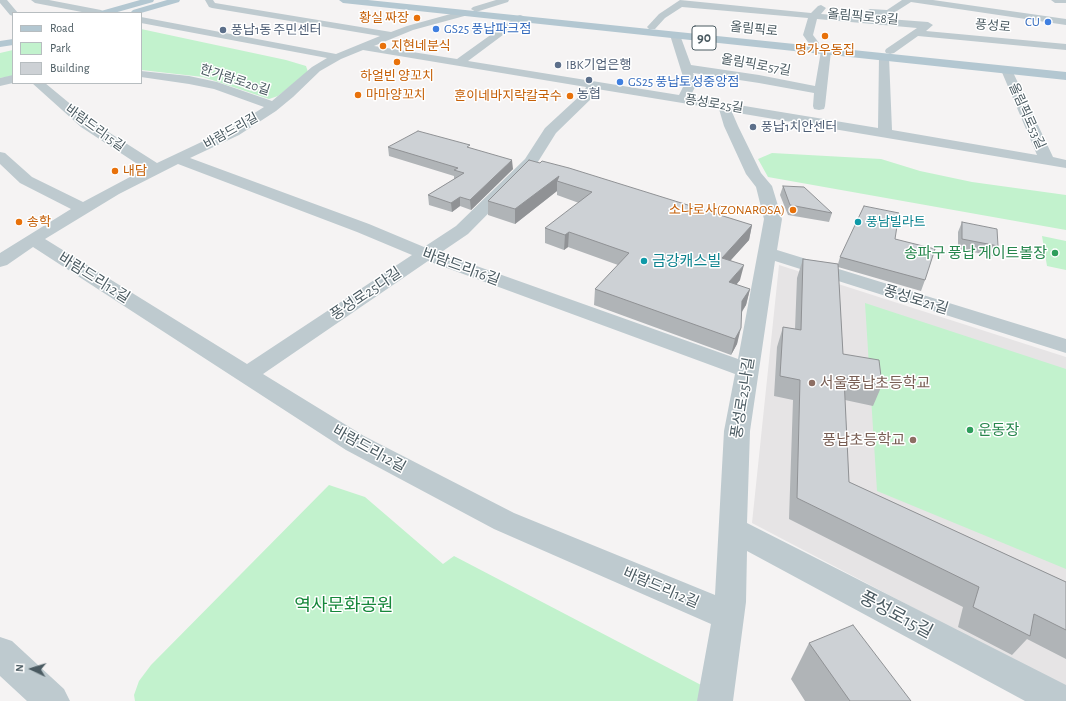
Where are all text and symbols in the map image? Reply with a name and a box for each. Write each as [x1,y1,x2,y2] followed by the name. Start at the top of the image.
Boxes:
[827,6,899,28] street label: 올림픽로58길
[359,10,409,26] place label: 황실 짜장
[12,12,142,84] legend
[412,13,422,23] marker: 황실 짜장
[1025,14,1040,30] place label: CU
[974,17,1012,35] street label: 풍성로
[1043,17,1053,27] marker: CU
[729,19,779,39] street label: 올림픽로
[444,21,531,37] place label: GS25 풍납파크점
[50,22,74,34] text: Road
[231,22,321,38] place label: 풍납1동 주민센터
[431,24,441,34] marker: GS25 풍납파크점
[218,25,228,35] marker: 풍납1동 주민센터
[692,26,716,50] road number: 90
[820,31,830,41] marker: 명가우동집
[391,38,451,54] place label: 지현네분식
[378,41,388,51] marker: 지현네분식
[50,42,71,54] text: Park
[795,42,855,58] place label: 명가우동집
[720,51,792,79] street label: 올림픽로57길
[392,57,402,67] marker: 하얼빈 양꼬치
[566,57,631,73] place label: IBK기업은행
[553,60,563,70] marker: IBK기업은행
[198,61,272,99] street label: 한가람로20길
[50,62,90,74] text: Building
[360,68,434,84] place label: 하얼빈 양꼬치
[628,74,739,90] place label: GS25 풍납토성중앙점
[584,75,594,85] marker: 농협
[615,77,625,87] marker: GS25 풍납토성중앙점
[1006,81,1048,151] street label: 올림픽로53길
[577,86,601,102] place label: 농협
[366,87,426,103] place label: 마마양꼬치
[454,88,562,104] place label: 훈이네바지락칼국수
[353,90,363,100] marker: 마마양꼬치
[565,91,575,101] marker: 훈이네바지락칼국수
[684,92,744,116] street label: 풍성로25길
[62,101,128,155] street label: 바람드리15길
[201,110,261,152] street label: 바람드리길
[761,119,837,135] place label: 풍납1치안센터
[748,122,758,132] marker: 풍납1치안센터
[123,163,147,179] place label: 내담
[110,166,120,176] marker: 내담
[669,202,785,218] place label: 소나로사(ZONAROSA)
[788,205,798,215] marker: 소나로사(ZONAROSA)
[27,214,51,230] place label: 송학
[866,214,926,230] place label: 풍남빌라트
[14,217,24,227] marker: 송학
[853,217,863,227] marker: 풍남빌라트
[904,244,1047,262] place label: 송파구 풍납 게이트볼장
[420,245,502,289] street label: 바람드리16길
[1050,248,1060,258] marker: 송파구 풍납 게이트볼장
[55,249,133,307] street label: 바람드리12길
[652,252,721,270] place label: 금강캐스빌
[639,256,649,266] marker: 금강캐스빌
[327,264,405,324] street label: 풍성로25다길
[881,282,951,318] street label: 풍성로21길
[728,356,758,440] street label: 풍성로25나길
[820,374,930,392] place label: 서울풍납초등학교
[807,378,817,388] marker: 서울풍납초등학교
[329,421,409,477] street label: 바람드리12길
[978,421,1019,439] place label: 운동장
[965,425,975,435] marker: 운동장
[822,431,905,449] place label: 풍납초등학교
[908,435,918,445] marker: 풍납초등학교
[620,564,702,612] street label: 바람드리12길
[856,587,936,643] street label: 풍성로15길
[294,595,394,617] park label: 역사문화공원
[12,649,52,689] north arrow
[14,664,25,672] text: N

